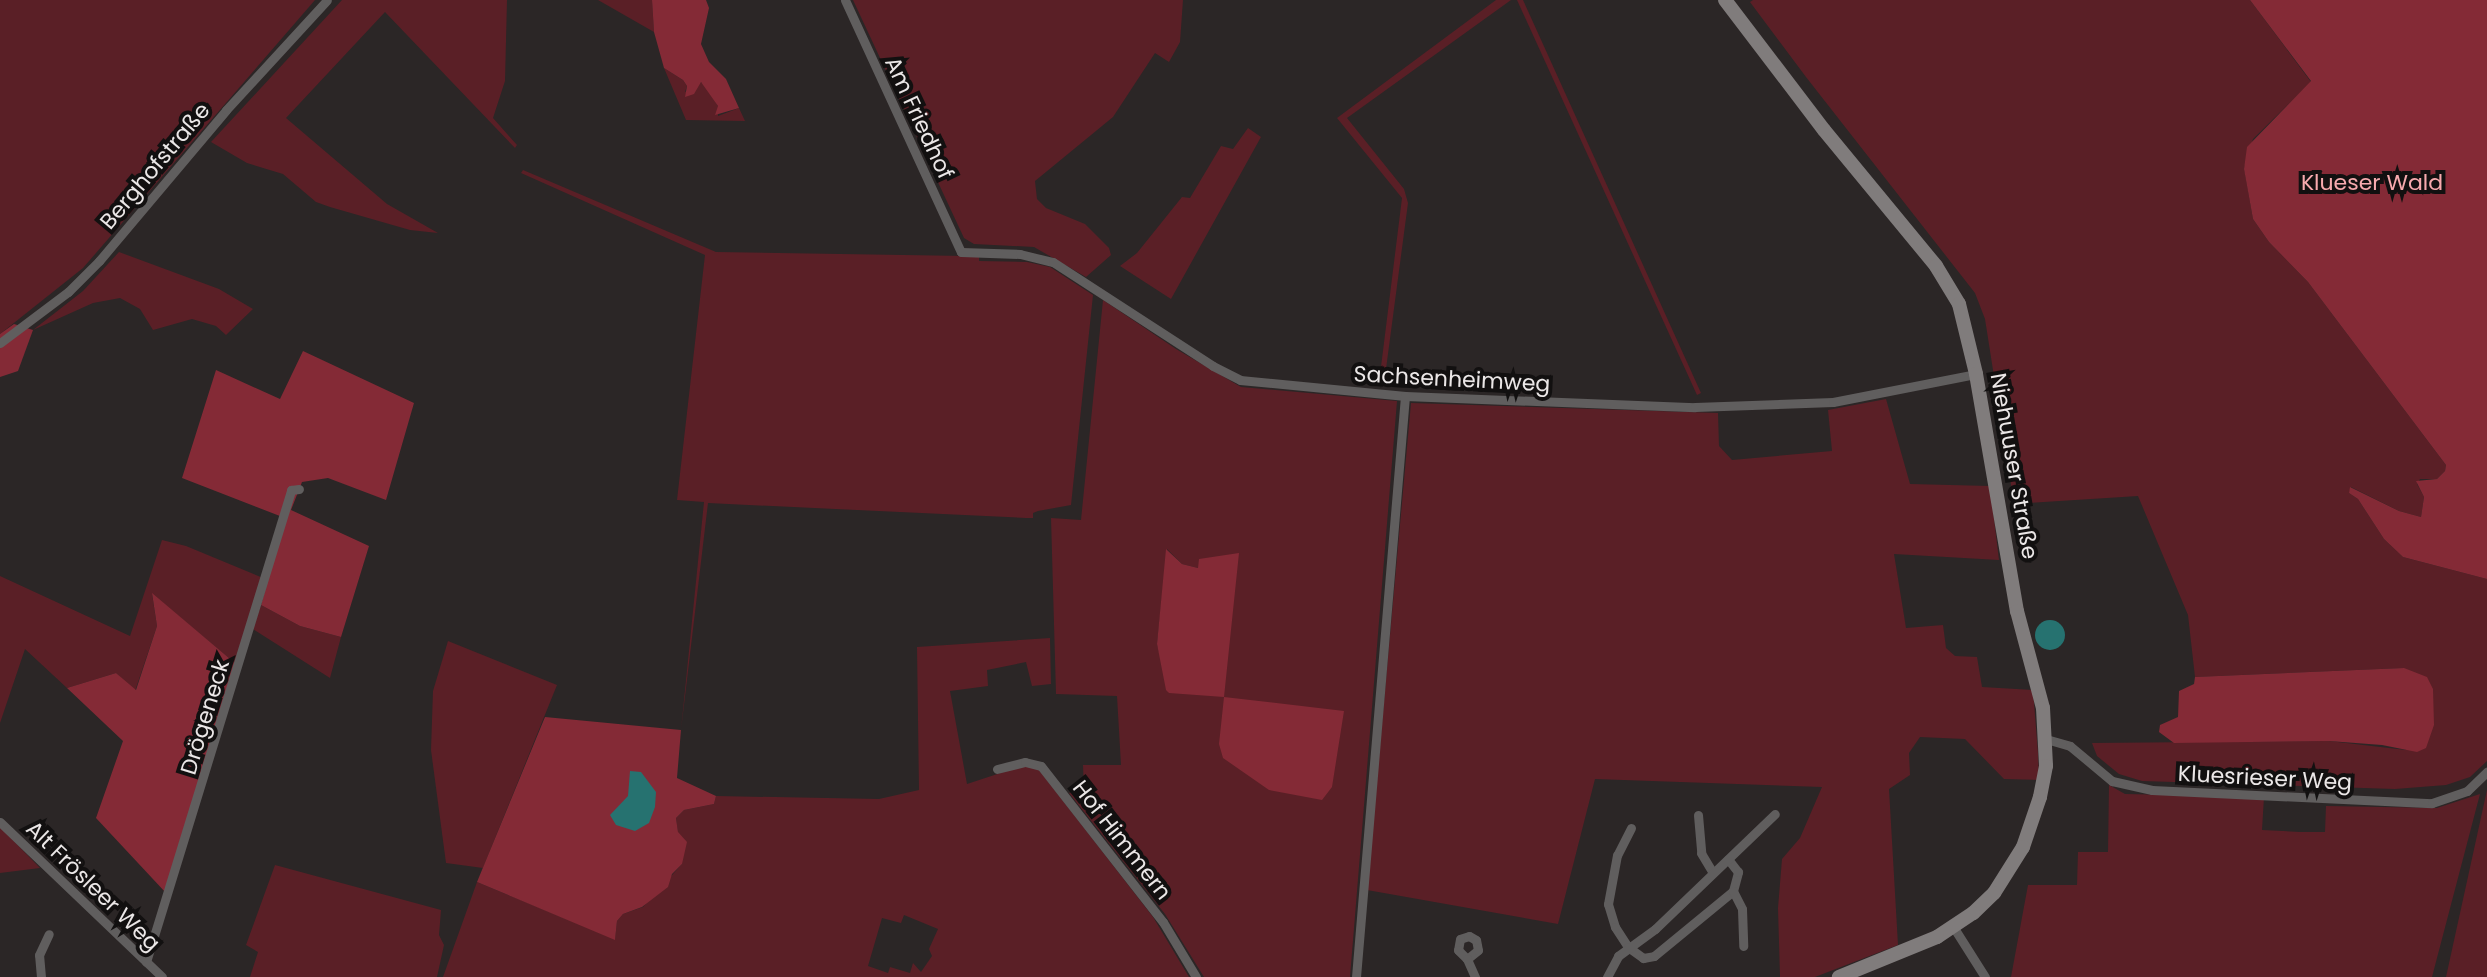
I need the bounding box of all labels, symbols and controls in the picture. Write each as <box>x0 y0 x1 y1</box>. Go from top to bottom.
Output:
street label: Am Friedhof <box>879 53 959 183</box>
street label: Berghofstraße <box>94 97 216 235</box>
park label: Klueser Wald <box>2301 170 2443 196</box>
street label: Sachsenheimweg <box>1353 361 1551 397</box>
street label: Niehuuser Straße <box>1985 371 2043 561</box>
street label: Drögeneck <box>175 656 235 778</box>
street label: Kluesrieser Weg <box>2177 760 2353 796</box>
street label: Hof Himmern <box>1067 775 1177 905</box>
street label: Alt Frösleer Weg <box>21 815 165 957</box>

